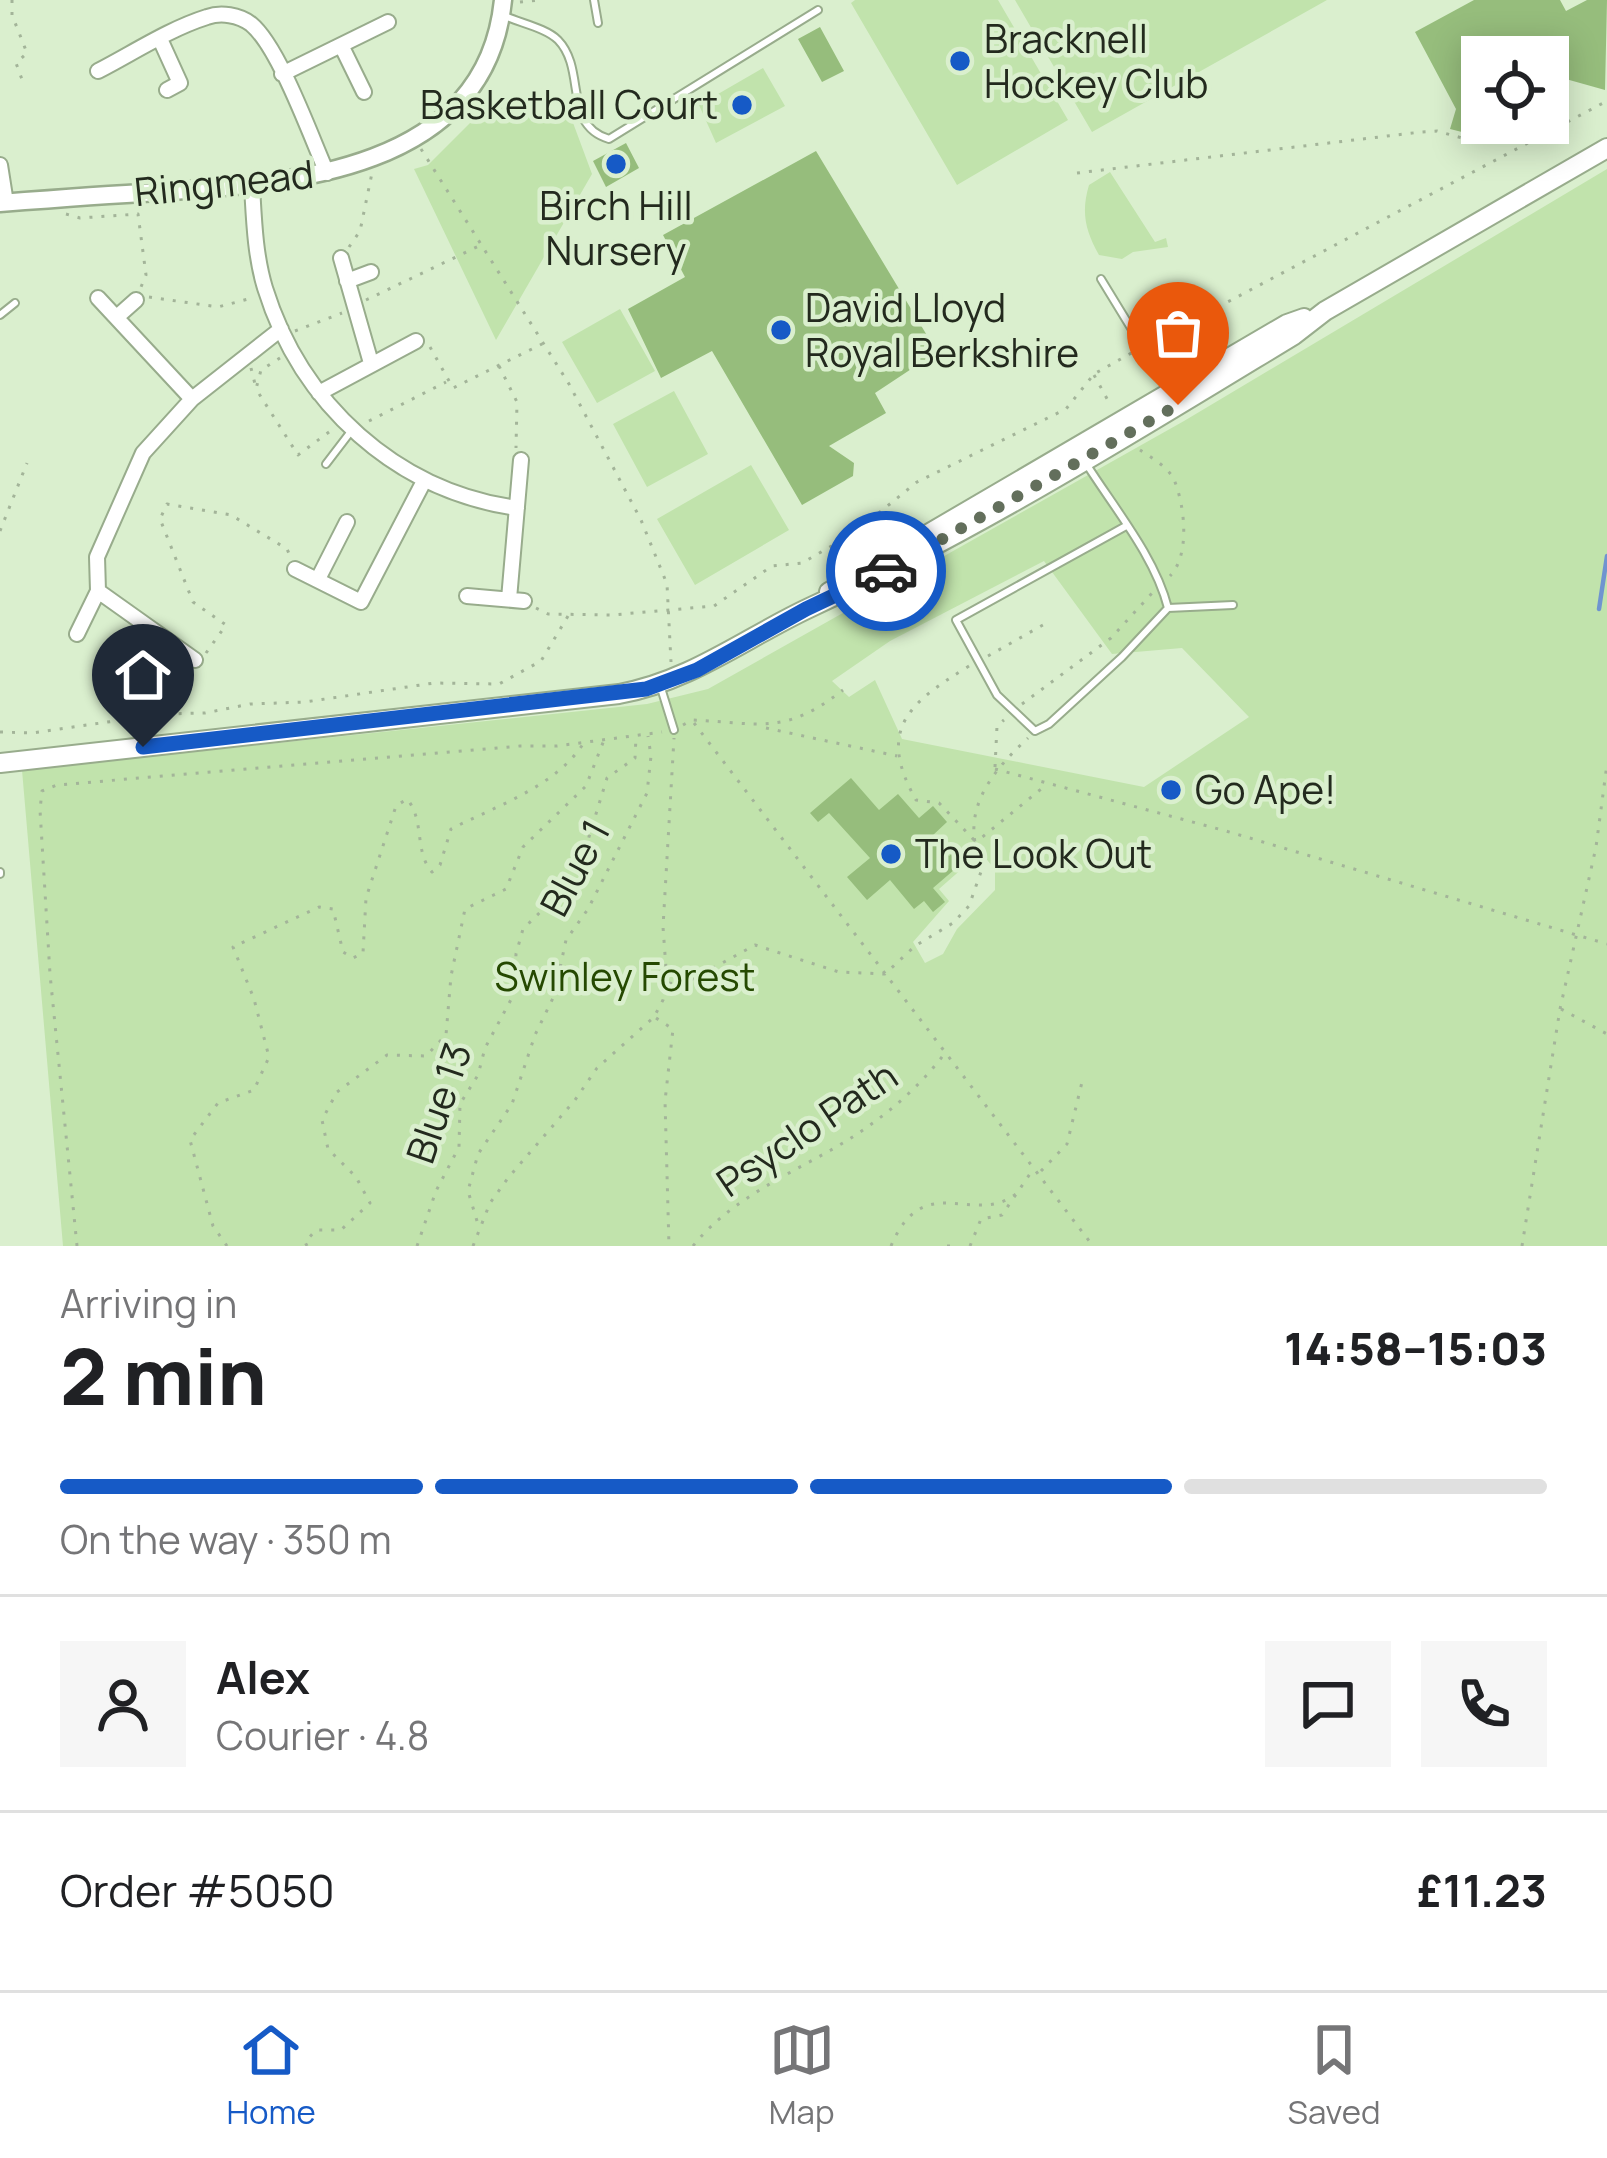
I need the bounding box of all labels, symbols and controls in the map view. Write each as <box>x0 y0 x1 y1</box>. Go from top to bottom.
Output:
place label: Bracknell Hockey Club <box>984 11 1208 110</box>
map controls <box>1461 36 1569 144</box>
button: locate <box>1461 36 1569 144</box>
marker: Bracknell Hockey Club <box>947 48 973 74</box>
place label: Basketball Court <box>420 77 718 131</box>
marker: Basketball Court <box>729 92 755 118</box>
street label: Ringmead <box>132 146 316 218</box>
marker: Birch Hill Nursery <box>603 151 629 177</box>
place label: Birch Hill Nursery <box>539 178 693 277</box>
place label: David Lloyd Royal Berkshire <box>805 280 1079 379</box>
pin <box>1127 282 1229 405</box>
icon: bag <box>1145 300 1211 366</box>
marker: David Lloyd Royal Berkshire <box>768 317 794 343</box>
courier <box>826 511 946 631</box>
icon: car <box>853 538 919 604</box>
pin <box>92 624 194 747</box>
icon: home <box>110 642 176 708</box>
place label: Go Ape! <box>1195 762 1336 816</box>
marker: Go Ape! <box>1158 777 1184 803</box>
street label: Blue 1 <box>526 810 622 925</box>
place label: The Look Out <box>915 826 1152 880</box>
marker: The Look Out <box>878 841 904 867</box>
park label: Swinley Forest <box>495 949 755 1003</box>
street label: Blue 13 <box>392 1035 484 1170</box>
street label: Psyclo Path <box>705 1048 907 1208</box>
text: Arriving in <box>60 1276 237 1330</box>
text: 14:58–15:03 <box>1284 1317 1547 1379</box>
text: 2 min <box>60 1322 267 1428</box>
text: On the way · 350 m <box>60 1512 392 1566</box>
button: person <box>60 1641 186 1767</box>
button: chat <box>1265 1641 1391 1767</box>
button: phone <box>1421 1641 1547 1767</box>
text: Alex <box>216 1646 310 1708</box>
text: Courier · 4.8 <box>216 1708 429 1762</box>
text: Order #5050 <box>60 1859 335 1921</box>
text: £11.23 <box>1417 1859 1547 1921</box>
tab: Home <box>226 2017 316 2134</box>
tab: Map <box>769 2017 835 2134</box>
tab: Saved <box>1288 2017 1381 2134</box>

